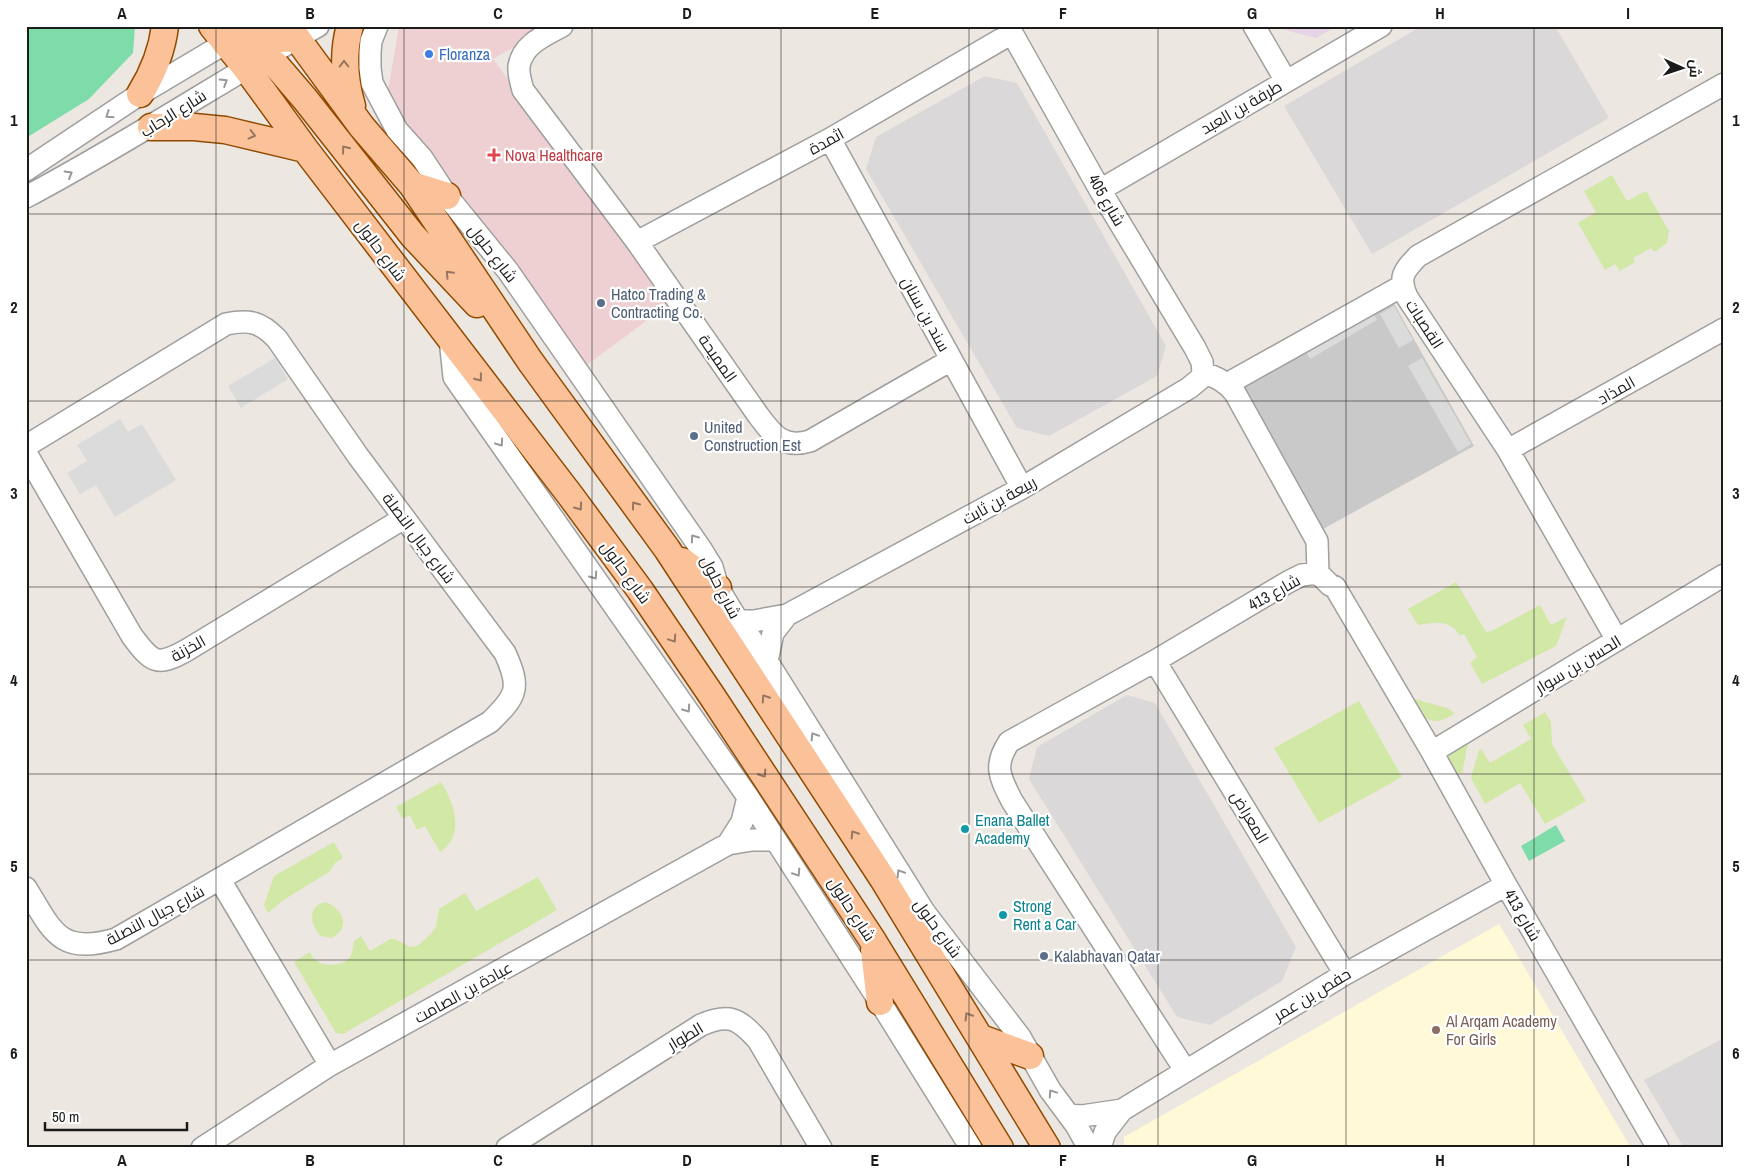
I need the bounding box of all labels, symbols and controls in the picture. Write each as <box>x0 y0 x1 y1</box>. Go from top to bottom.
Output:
text: A <box>117 2 127 24</box>
text: B <box>305 2 315 24</box>
text: C <box>493 2 503 24</box>
text: D <box>682 2 692 24</box>
text: E <box>871 2 880 24</box>
text: F <box>1059 2 1067 24</box>
text: G <box>1247 2 1257 24</box>
text: H <box>1435 2 1445 24</box>
text: I <box>1626 2 1630 24</box>
north arrow <box>1658 42 1708 92</box>
place label: Floranza <box>439 43 491 65</box>
marker: Floranza <box>423 48 435 60</box>
text: ش <box>1686 59 1704 78</box>
one-way arrow <box>339 60 350 68</box>
street label: طرفة بن العبد <box>1196 75 1286 139</box>
one-way arrow <box>218 78 227 88</box>
street label: شارع الرحاب <box>136 84 211 143</box>
text: 1 <box>10 109 18 131</box>
one-way arrow <box>105 109 115 118</box>
text: 1 <box>1732 109 1740 131</box>
street label: اثمدة <box>804 122 848 160</box>
one-way arrow <box>247 130 255 140</box>
place label: Nova Healthcare <box>505 144 603 166</box>
one-way arrow <box>342 146 351 155</box>
marker: Nova Healthcare <box>487 148 501 162</box>
one-way arrow <box>64 170 73 180</box>
street label: شارع 405 <box>1082 170 1131 230</box>
street label: شارع حالول <box>350 214 412 286</box>
street label: شارع حلول <box>463 219 523 287</box>
one-way arrow <box>446 271 455 280</box>
street label: سند بن سنان <box>896 273 956 355</box>
place label: Hatco Trading & Contracting Co. <box>611 283 706 323</box>
street label: القصبات <box>1401 295 1449 353</box>
text: 2 <box>10 296 18 318</box>
text: 2 <box>1732 296 1740 318</box>
marker: Hatco Trading & Contracting Co. <box>595 297 607 309</box>
street label: المميحة <box>694 330 742 386</box>
street label: المذاد <box>1593 371 1639 409</box>
one-way arrow <box>474 372 482 381</box>
place label: United Construction Est <box>704 416 801 456</box>
marker: United Construction Est <box>688 430 700 442</box>
one-way arrow <box>494 438 503 447</box>
street label: ربيعة بن ثابت <box>958 471 1040 529</box>
text: 3 <box>10 482 18 504</box>
text: 3 <box>1732 482 1740 504</box>
street label: شارع جبال النصلة <box>377 488 460 589</box>
one-way arrow <box>572 501 582 510</box>
one-way arrow <box>632 501 641 511</box>
one-way arrow <box>691 534 700 544</box>
street label: شارع حالول <box>595 536 656 608</box>
street label: شارع حلول <box>695 552 746 623</box>
street label: شارع 413 <box>1244 569 1305 616</box>
one-way arrow <box>588 570 597 580</box>
street label: الخزنة <box>167 629 209 667</box>
street label: الحسن بن سوار <box>1530 630 1625 699</box>
one-way arrow <box>667 633 676 642</box>
text: 4 <box>10 669 18 691</box>
text: 4 <box>1732 669 1740 691</box>
one-way arrow <box>762 694 771 703</box>
one-way arrow <box>681 703 690 713</box>
one-way arrow <box>810 732 820 741</box>
one-way arrow <box>757 768 767 777</box>
street label: المعراض <box>1226 787 1274 847</box>
place label: Enana Ballet Academy <box>974 809 1050 849</box>
marker: Enana Ballet Academy <box>959 823 971 835</box>
one-way arrow <box>851 830 860 839</box>
text: 5 <box>10 855 18 877</box>
text: 5 <box>1732 855 1740 877</box>
one-way arrow <box>791 868 801 877</box>
one-way arrow <box>897 870 907 879</box>
street label: شارع حالول <box>822 873 881 946</box>
street label: شارع جبال النصلة <box>102 880 209 951</box>
street label: شارع 413 <box>1498 885 1547 945</box>
street label: شارع حلول <box>908 894 967 963</box>
place label: Strong Rent a Car <box>1013 895 1077 935</box>
marker: Strong Rent a Car <box>997 909 1009 921</box>
place label: Kalabhavan Qatar <box>1054 945 1160 967</box>
marker: Kalabhavan Qatar <box>1038 950 1050 962</box>
street label: عبادة بن الصامت <box>410 956 516 1028</box>
street label: حفص بن عمر <box>1268 962 1355 1026</box>
place label: Al Arqam Academy For Girls <box>1445 1010 1557 1050</box>
one-way arrow <box>964 1012 974 1021</box>
street label: الطوار <box>662 1017 707 1056</box>
marker: Al Arqam Academy For Girls <box>1430 1024 1442 1036</box>
text: 6 <box>10 1042 18 1064</box>
text: 6 <box>1732 1042 1740 1064</box>
one-way arrow <box>1049 1089 1058 1099</box>
scale bar <box>45 1099 188 1131</box>
text: 50 m <box>52 1106 79 1127</box>
text: A <box>117 1149 127 1171</box>
text: B <box>305 1149 315 1171</box>
text: C <box>493 1149 503 1171</box>
text: D <box>682 1149 692 1171</box>
text: E <box>871 1149 880 1171</box>
text: F <box>1059 1149 1067 1171</box>
text: G <box>1247 1149 1257 1171</box>
text: H <box>1435 1149 1445 1171</box>
text: I <box>1626 1149 1630 1171</box>

